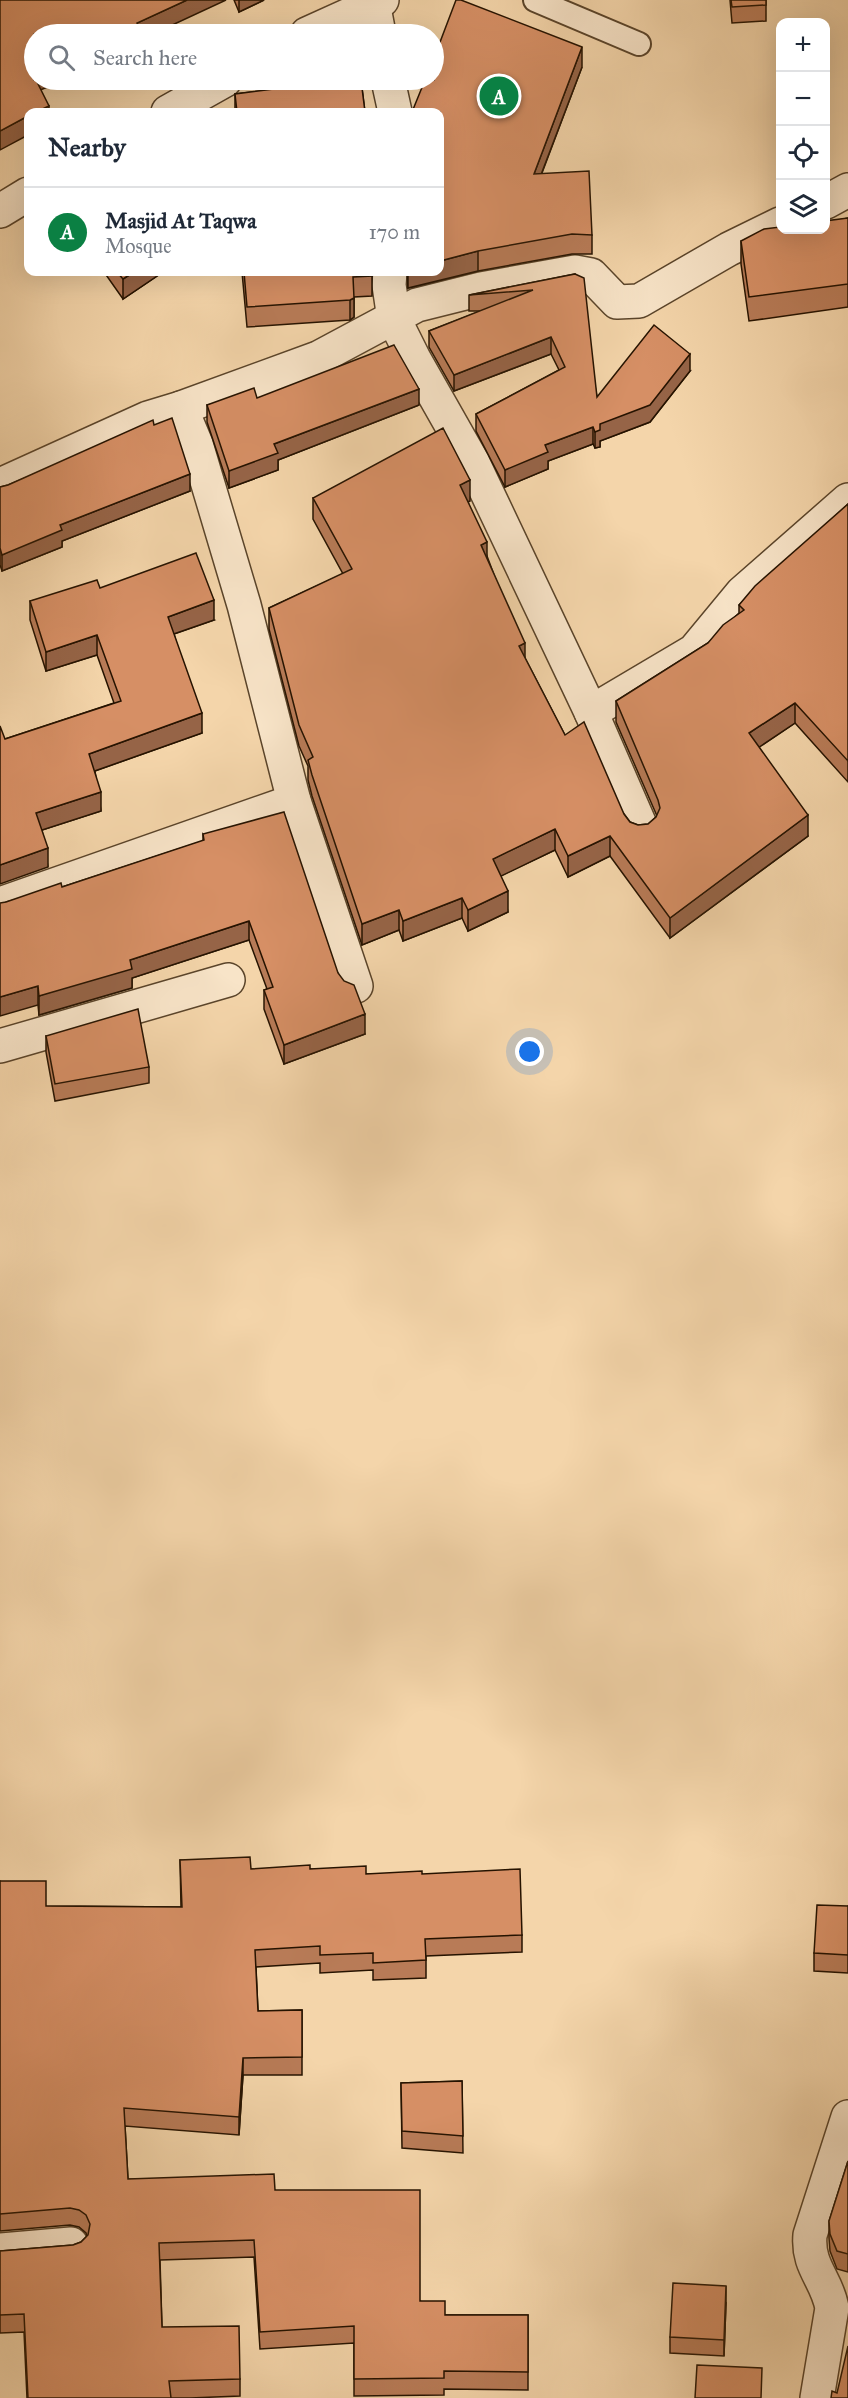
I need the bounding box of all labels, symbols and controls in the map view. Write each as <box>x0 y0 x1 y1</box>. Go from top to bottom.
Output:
map controls <box>776 18 830 234</box>
button: + <box>776 18 830 72</box>
search box <box>24 24 444 90</box>
icon: search <box>45 41 78 74</box>
text: Search here <box>93 44 197 71</box>
button: − <box>776 72 830 126</box>
pin: A <box>480 74 518 118</box>
button: locate <box>776 126 830 180</box>
text: Nearby <box>48 131 126 163</box>
button: layers <box>776 180 830 234</box>
text: Masjid At Taqwa <box>105 207 256 234</box>
text: A <box>61 220 74 244</box>
text: 170 m <box>369 220 420 244</box>
text: Mosque <box>105 234 171 258</box>
your location <box>515 1037 544 1066</box>

